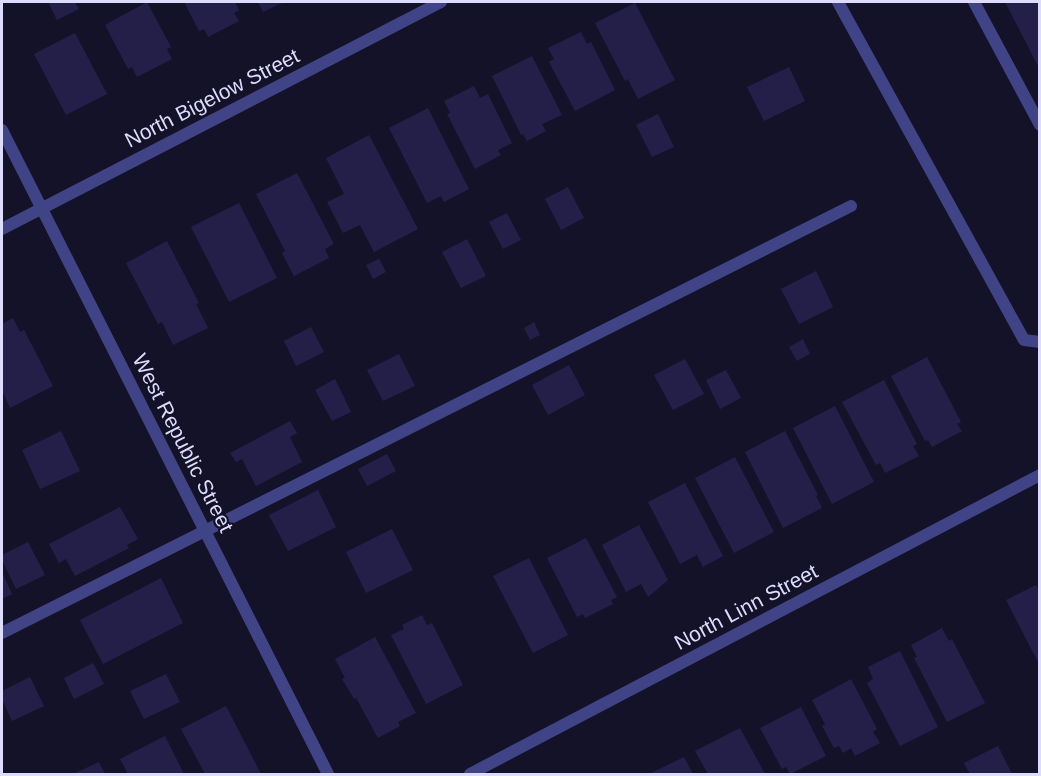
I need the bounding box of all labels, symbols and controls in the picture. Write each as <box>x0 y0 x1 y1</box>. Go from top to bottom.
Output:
street label: North Bigelow Street <box>121 44 303 152</box>
street label: West Republic Street <box>129 350 238 536</box>
street label: North Linn Street <box>670 559 821 654</box>

